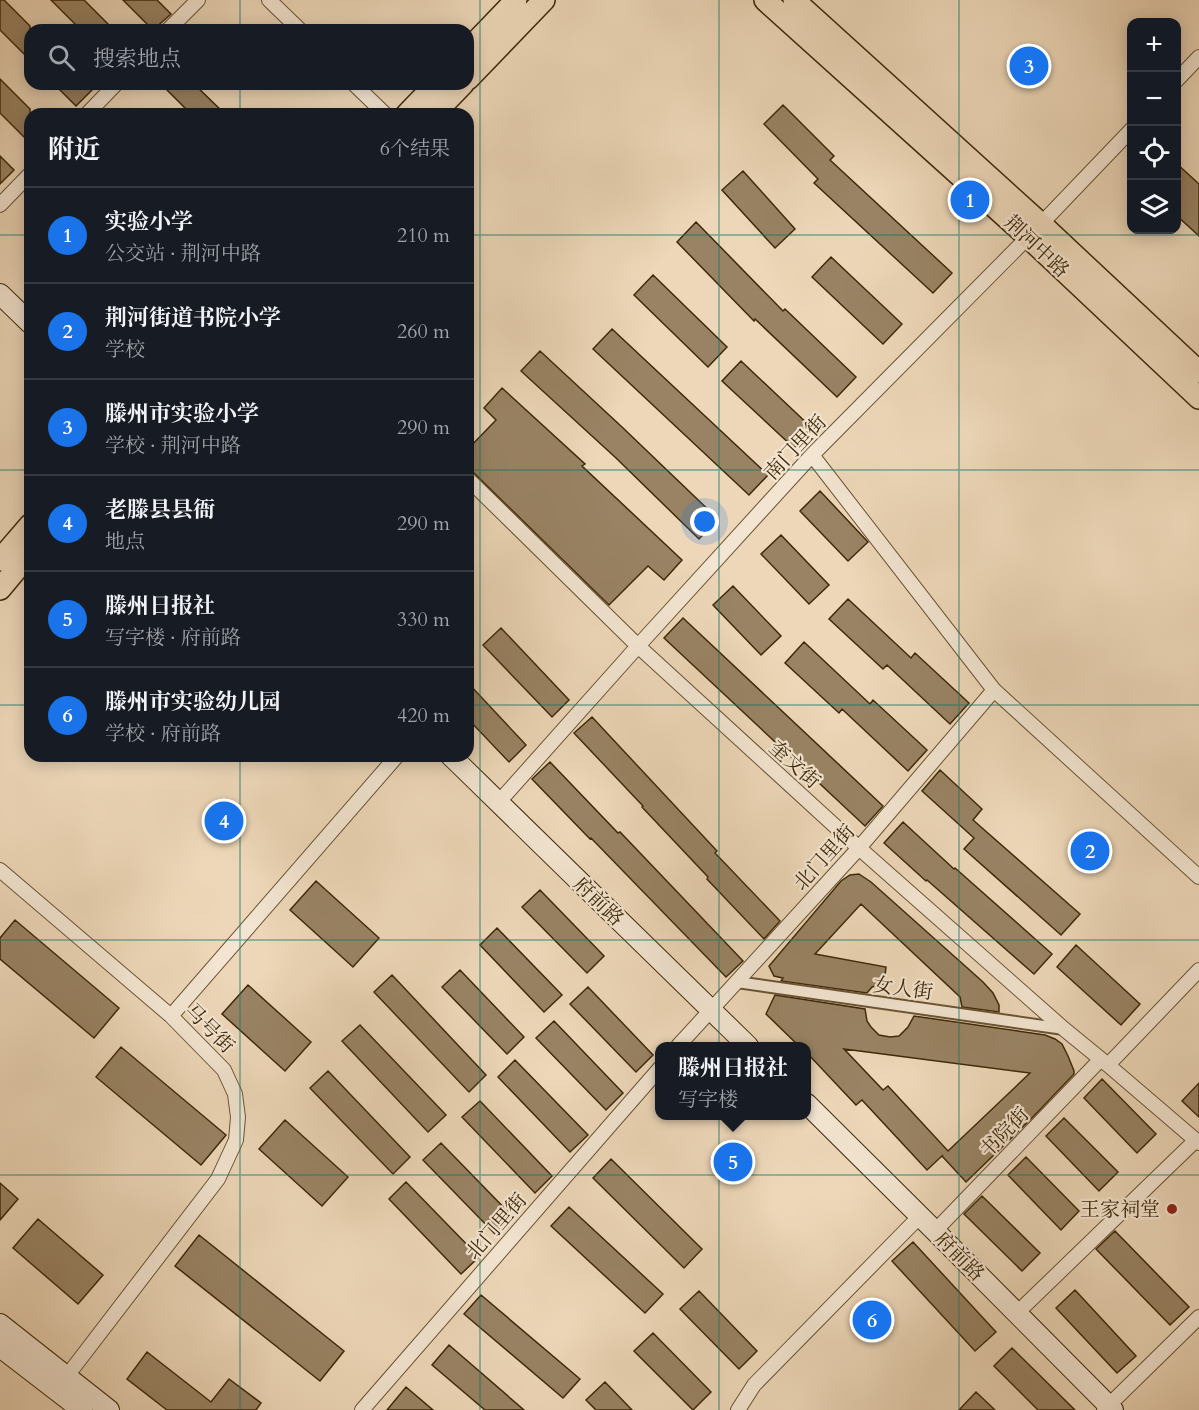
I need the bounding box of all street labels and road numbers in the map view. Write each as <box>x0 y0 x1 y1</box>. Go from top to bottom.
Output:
street label: 荆河中路 <box>998 209 1075 284</box>
street label: 南门里街 <box>758 409 833 486</box>
street label: 奎文街 <box>763 734 826 794</box>
street label: 北门里街 <box>788 819 861 896</box>
street label: 府前路 <box>568 871 630 932</box>
street label: 女人街 <box>871 971 935 1006</box>
street label: 马号街 <box>179 998 240 1059</box>
street label: 书院街 <box>974 1101 1035 1163</box>
street label: 北门里街 <box>460 1187 533 1265</box>
street label: 府前路 <box>929 1226 990 1287</box>

